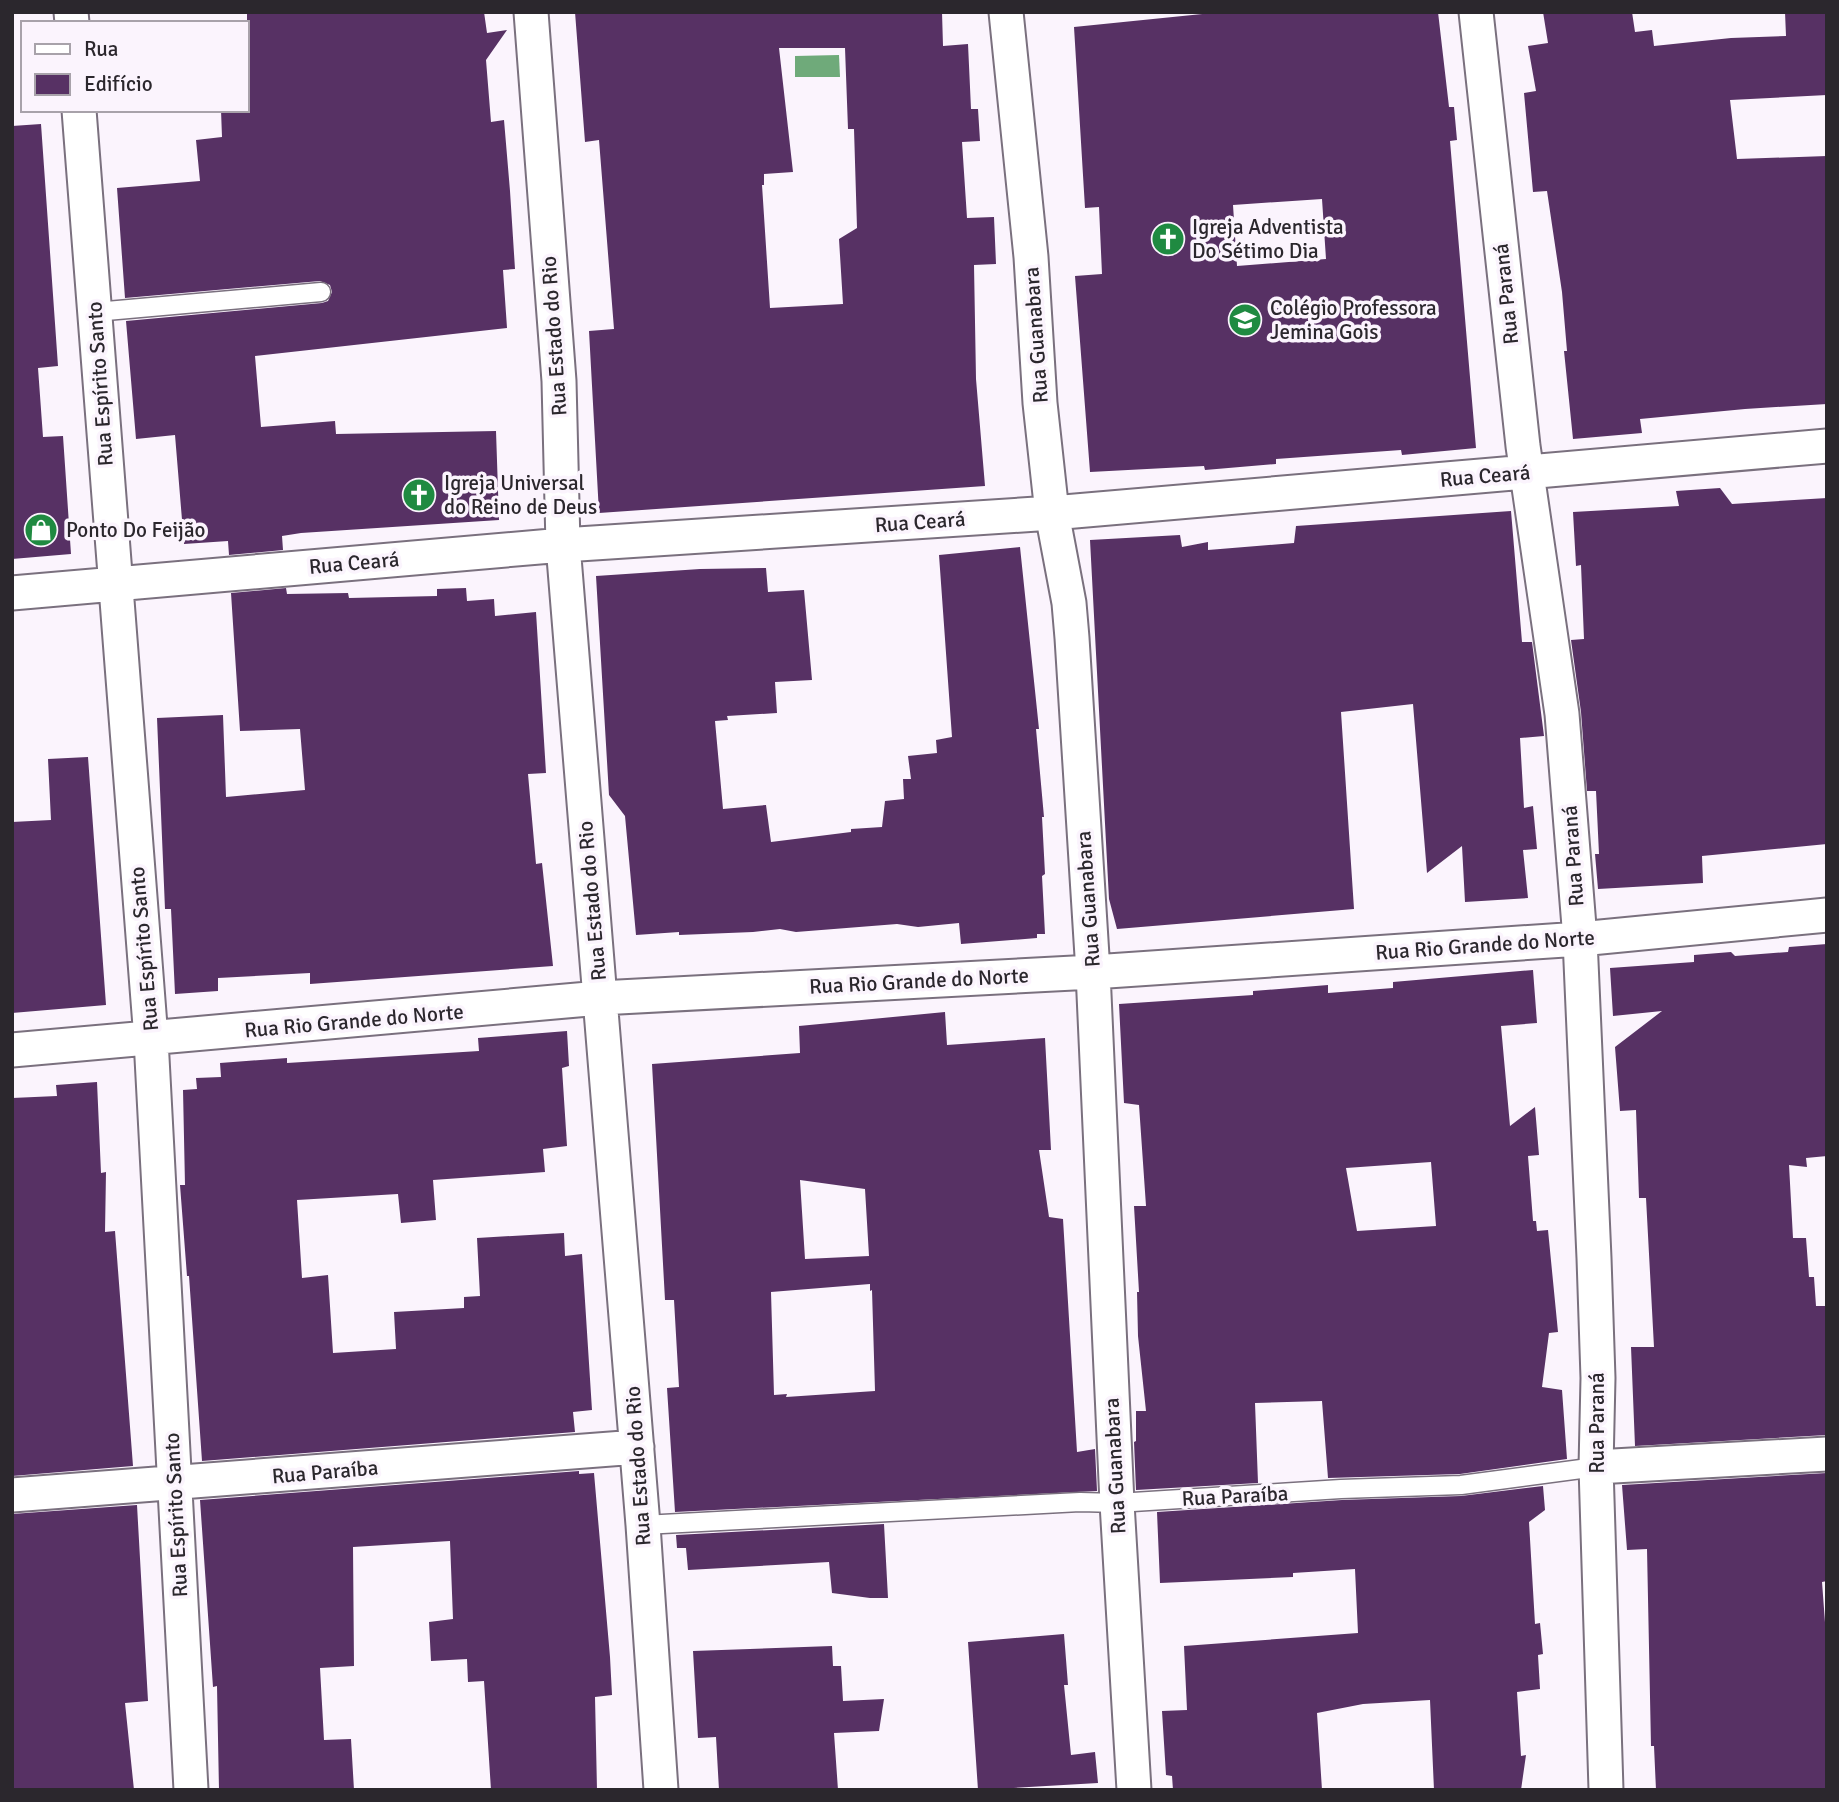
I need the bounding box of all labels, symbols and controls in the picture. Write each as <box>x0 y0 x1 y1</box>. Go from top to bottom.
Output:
legend <box>21 21 248 112</box>
text: Rua <box>84 36 118 62</box>
text: Edifício <box>84 71 153 97</box>
place label: Igreja Adventista Do Sétimo Dia <box>1192 214 1344 264</box>
church icon: Igreja Adventista Do Sétimo Dia <box>1149 220 1187 258</box>
street label: Rua Paraná <box>1488 242 1524 346</box>
street label: Rua Estado do Rio <box>535 255 573 417</box>
street label: Rua Guanabara <box>1018 266 1054 404</box>
place label: Colégio Professora Jemina Gois <box>1270 295 1437 345</box>
street label: Rua Espírito Santo <box>81 301 119 467</box>
school or university icon: Colégio Professora Jemina Gois <box>1226 301 1264 339</box>
street label: Rua Ceará <box>1439 459 1531 493</box>
place label: Igreja Universal do Reino de Deus <box>444 470 597 520</box>
church icon: Igreja Universal do Reino de Deus <box>400 476 438 514</box>
street label: Rua Ceará <box>874 506 966 538</box>
shop icon: Ponto Do Feijão <box>22 511 60 549</box>
place label: Ponto Do Feijão <box>66 517 205 543</box>
street label: Rua Ceará <box>308 546 400 580</box>
street label: Rua Paraná <box>1556 805 1590 907</box>
street label: Rua Estado do Rio <box>572 820 612 982</box>
street label: Rua Guanabara <box>1070 830 1106 968</box>
street label: Rua Espírito Santo <box>124 866 164 1032</box>
street label: Rua Rio Grande do Norte <box>1374 924 1596 966</box>
street label: Rua Rio Grande do Norte <box>809 962 1029 1000</box>
street label: Rua Rio Grande do Norte <box>243 998 465 1044</box>
street label: Rua Paraná <box>1584 1372 1610 1474</box>
street label: Rua Estado do Rio <box>619 1385 657 1547</box>
street label: Rua Guanabara <box>1098 1397 1132 1535</box>
street label: Rua Espírito Santo <box>159 1432 193 1598</box>
street label: Rua Paraíba <box>271 1454 379 1490</box>
street label: Rua Paraíba <box>1181 1480 1289 1512</box>

